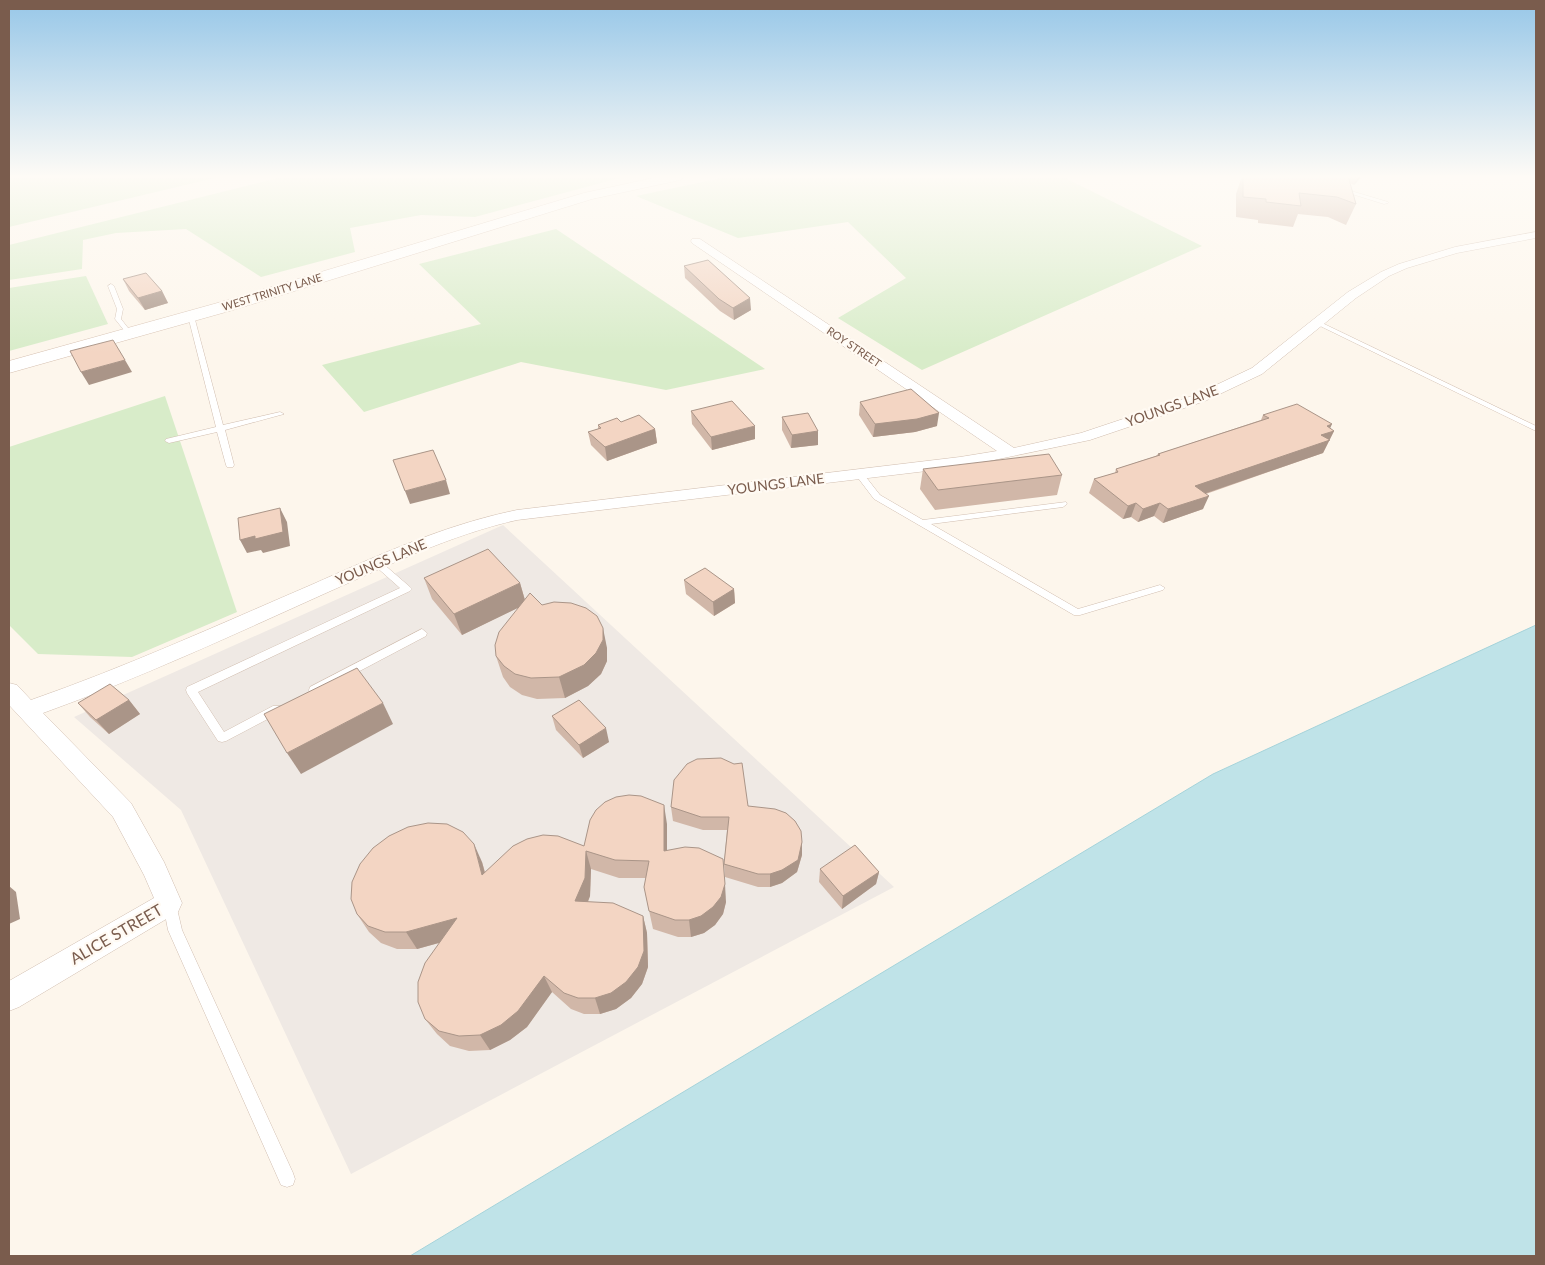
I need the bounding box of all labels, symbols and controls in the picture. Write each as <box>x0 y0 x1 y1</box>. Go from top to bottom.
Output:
street label: WEST TRINITY LANE <box>220 270 323 313</box>
street label: ROY STREET <box>825 324 884 370</box>
street label: YOUNGS LANE <box>1123 381 1220 430</box>
street label: YOUNGS LANE <box>727 469 825 498</box>
street label: YOUNGS LANE <box>333 535 429 588</box>
street label: ALICE STREET <box>66 899 166 968</box>

